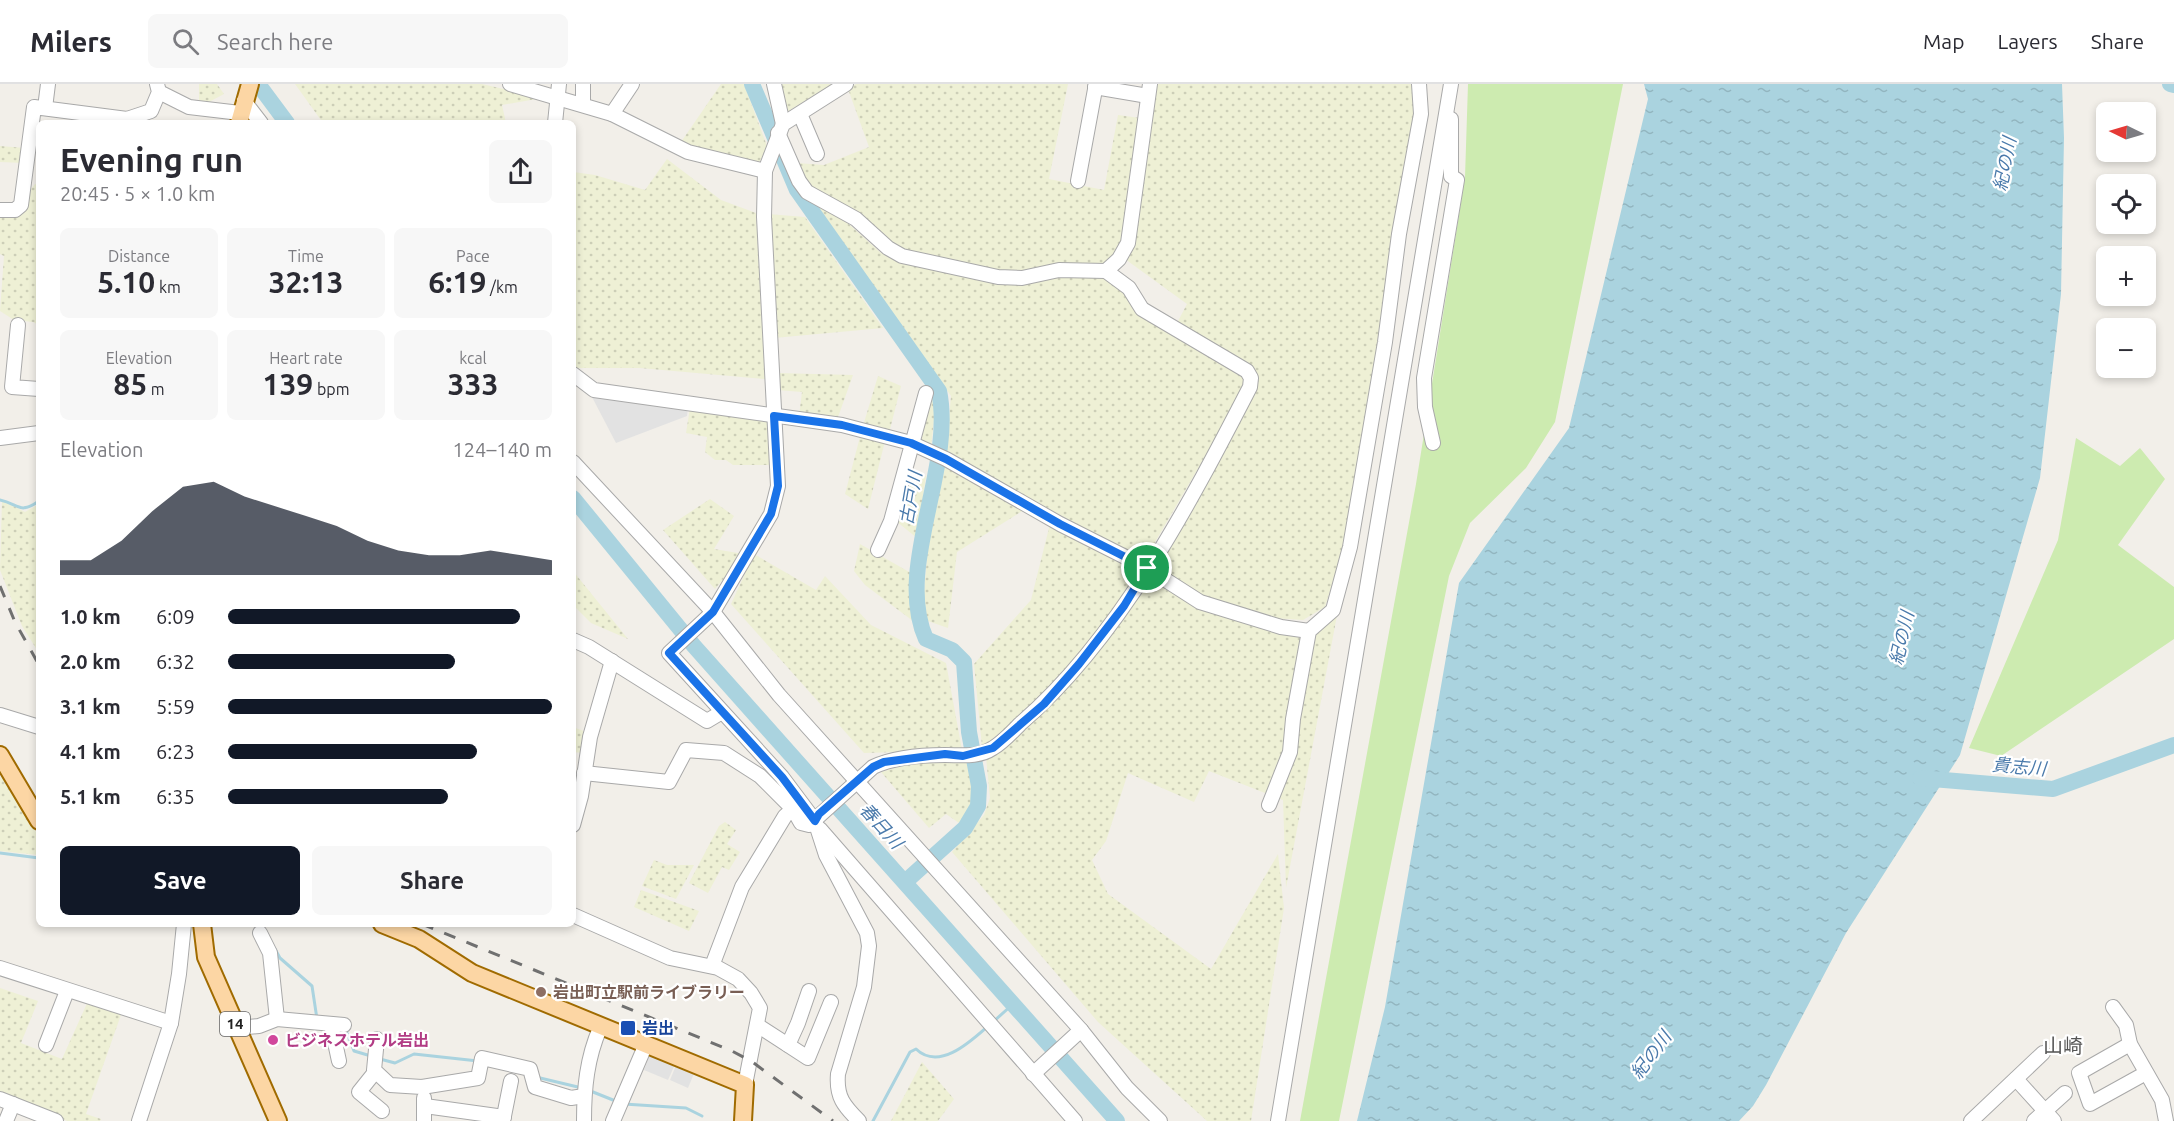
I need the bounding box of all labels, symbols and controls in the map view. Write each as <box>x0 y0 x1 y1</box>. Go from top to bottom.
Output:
search box <box>148 14 568 68</box>
icon: search <box>169 25 202 58</box>
text: Milers <box>30 26 112 57</box>
text: Search here <box>217 29 333 54</box>
text: Map <box>1923 29 1964 53</box>
text: Layers <box>1997 29 2058 53</box>
text: Share <box>2091 29 2144 53</box>
north arrow <box>2096 102 2156 162</box>
map controls <box>2096 102 2156 378</box>
water label: 紀の川 <box>1989 133 2019 192</box>
button: share <box>489 140 552 203</box>
text: Evening run <box>60 141 243 178</box>
button: locate <box>2096 174 2156 234</box>
text: 20:45 · 5 × 1.0 km <box>60 182 215 205</box>
button: + <box>2096 246 2156 306</box>
text: Distance <box>108 247 170 265</box>
text: Time <box>288 247 324 265</box>
text: Pace <box>456 247 490 265</box>
text: 5.10 <box>97 265 155 299</box>
text: 32:13 <box>268 265 344 299</box>
text: 6:19 <box>428 265 486 299</box>
text: km <box>155 278 181 296</box>
text: /km <box>486 278 518 296</box>
button: − <box>2096 318 2156 378</box>
text: Elevation <box>106 349 172 367</box>
text: Heart rate <box>269 349 343 367</box>
text: kcal <box>459 349 487 367</box>
text: 85 <box>113 367 147 401</box>
text: 139 <box>263 367 313 401</box>
text: 333 <box>448 367 498 401</box>
text: m <box>147 380 165 398</box>
text: bpm <box>313 380 349 398</box>
text: Elevation <box>60 438 143 461</box>
text: 124–140 m <box>453 438 552 461</box>
water label: 古戸川 <box>895 468 925 526</box>
pin <box>1121 542 1172 593</box>
icon: arrive <box>1130 551 1163 584</box>
text: 1.0 km <box>60 605 121 628</box>
text: 6:09 <box>156 605 195 628</box>
water label: 紀の川 <box>1885 607 1917 666</box>
text: 2.0 km <box>60 650 121 673</box>
text: 6:32 <box>156 650 195 673</box>
text: 3.1 km <box>60 695 121 718</box>
text: 5:59 <box>156 695 195 718</box>
text: 4.1 km <box>60 740 121 763</box>
text: 6:23 <box>156 740 195 763</box>
water label: 貴志川 <box>1991 754 2049 778</box>
text: 5.1 km <box>60 785 121 808</box>
text: 6:35 <box>156 785 195 808</box>
water label: 春日川 <box>856 799 909 854</box>
button: Save <box>60 846 300 915</box>
button: Share <box>312 846 552 915</box>
place label: 岩出町立駅前ライブラリー <box>553 983 745 1001</box>
marker: 岩出町立駅前ライブラリー <box>534 985 548 999</box>
road number: 14 <box>220 1012 250 1036</box>
marker: 岩出 <box>619 1019 637 1037</box>
place label: 岩出 <box>642 1019 674 1037</box>
water label: 紀の川 <box>1626 1025 1676 1082</box>
place label: ビジネスホテル岩出 <box>285 1031 429 1049</box>
marker: ビジネスホテル岩出 <box>266 1033 280 1047</box>
district label: 山崎 <box>2043 1034 2083 1057</box>

